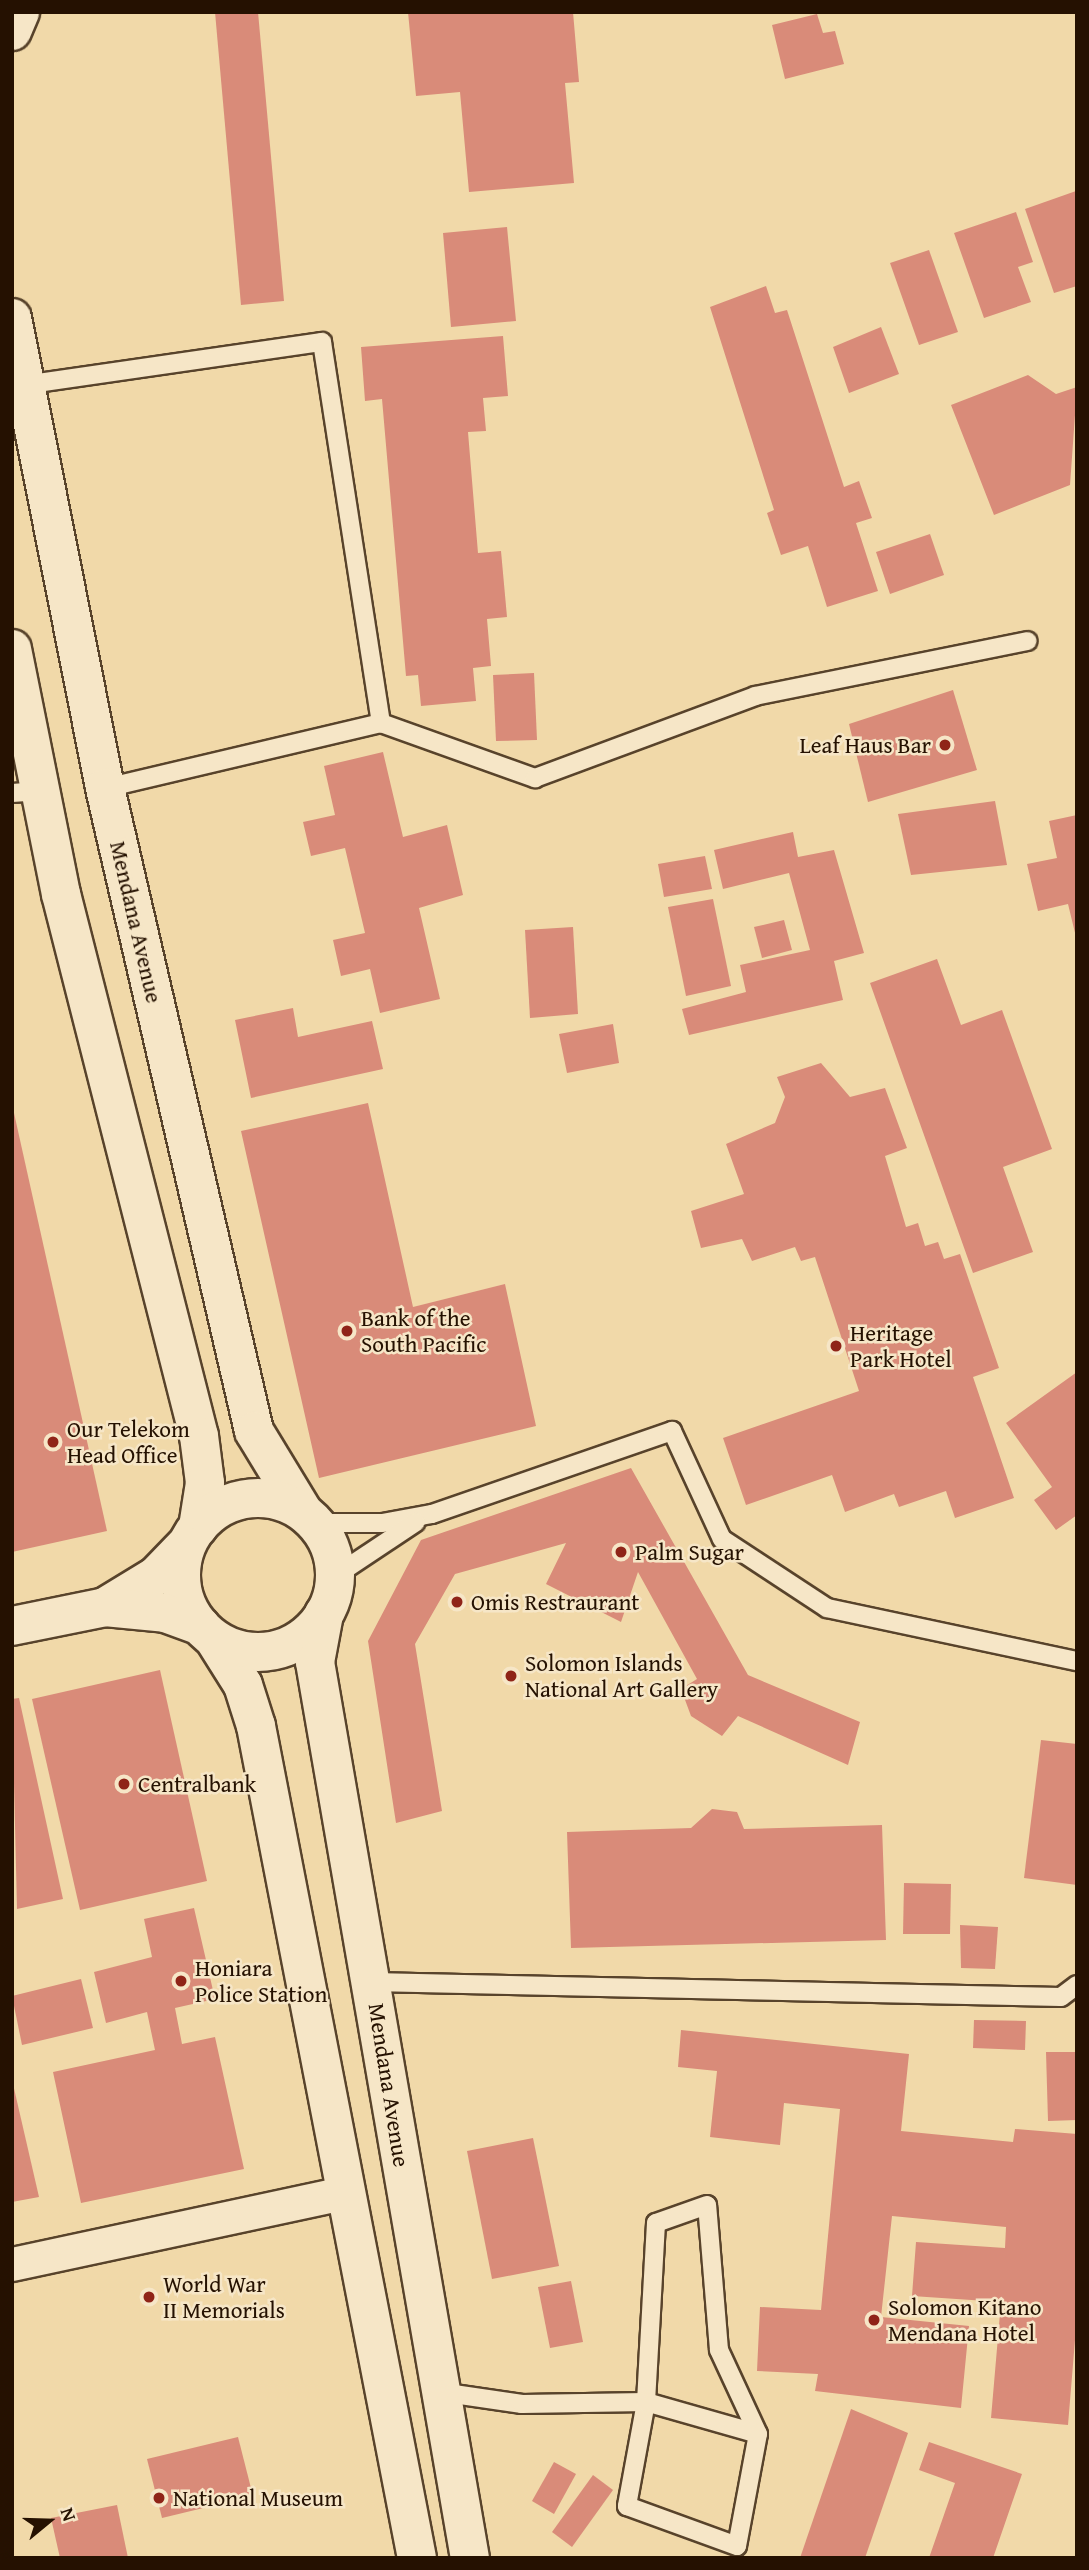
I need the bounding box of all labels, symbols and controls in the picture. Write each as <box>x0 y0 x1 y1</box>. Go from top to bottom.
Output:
place label: Leaf Haus Bar <box>800 731 931 759</box>
marker: Leaf Haus Bar <box>937 737 953 753</box>
street label: Mendana Avenue <box>104 838 168 1006</box>
place label: Bank of the South Pacific <box>361 1304 486 1358</box>
place label: Heritage Park Hotel <box>850 1319 952 1373</box>
marker: Bank of the South Pacific <box>339 1323 355 1339</box>
marker: Heritage Park Hotel <box>828 1338 844 1354</box>
place label: Our Telekom Head Office <box>67 1415 190 1469</box>
marker: Our Telekom Head Office <box>45 1434 61 1450</box>
place label: Palm Sugar <box>635 1538 744 1566</box>
marker: Palm Sugar <box>613 1544 629 1560</box>
place label: Omis Restraurant <box>471 1588 639 1616</box>
marker: Omis Restraurant <box>449 1594 465 1610</box>
place label: Solomon Islands National Art Gallery <box>525 1649 718 1703</box>
marker: Solomon Islands National Art Gallery <box>503 1668 519 1684</box>
place label: Centralbank <box>138 1770 256 1798</box>
marker: Centralbank <box>116 1776 132 1792</box>
place label: Honiara Police Station <box>195 1954 328 2008</box>
marker: Honiara Police Station <box>173 1973 189 1989</box>
street label: Mendana Avenue <box>362 2001 416 2169</box>
place label: World War II Memorials <box>163 2270 285 2324</box>
marker: World War II Memorials <box>141 2289 157 2305</box>
place label: Solomon Kitano Mendana Hotel <box>888 2293 1041 2347</box>
marker: Solomon Kitano Mendana Hotel <box>866 2312 882 2328</box>
place label: National Museum <box>173 2484 343 2512</box>
north arrow <box>14 2486 84 2556</box>
marker: National Museum <box>151 2490 167 2506</box>
text: N <box>54 2504 84 2525</box>

